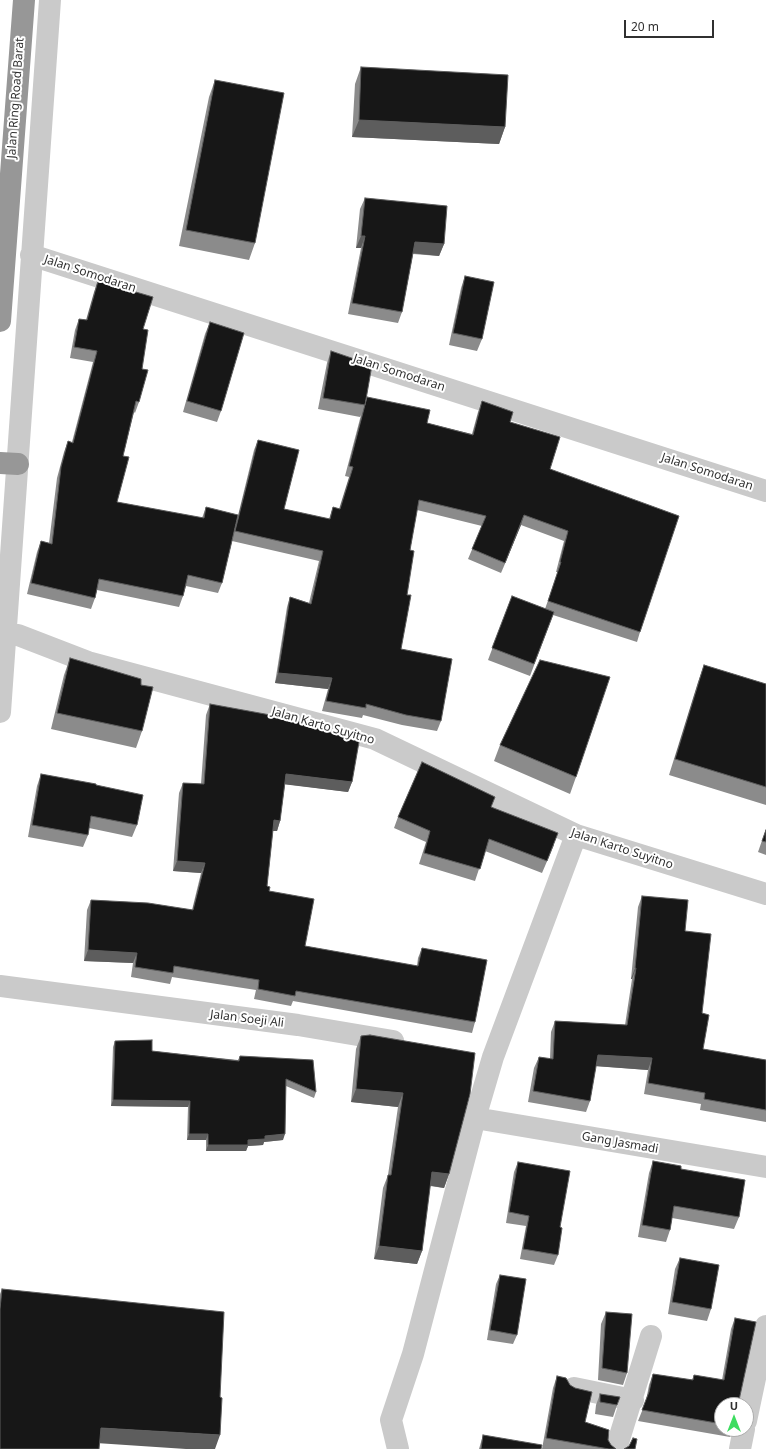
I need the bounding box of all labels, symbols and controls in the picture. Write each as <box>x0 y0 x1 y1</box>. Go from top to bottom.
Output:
scale bar <box>626 12 716 38</box>
text: 20 m <box>631 18 659 35</box>
street label: Jalan Ring Road Barat <box>5 37 27 159</box>
street label: Jalan Somodaran <box>42 252 138 296</box>
street label: Jalan Somodaran <box>351 351 447 395</box>
street label: Jalan Somodaran <box>659 450 755 494</box>
street label: Jalan Karto Suyitno <box>270 704 376 748</box>
street label: Jalan Karto Suyitno <box>569 826 675 872</box>
street label: Jalan Soeji Ali <box>209 1007 285 1031</box>
street label: Gang Jasmadi <box>581 1129 659 1157</box>
north arrow <box>714 1397 754 1437</box>
text: U <box>730 1398 738 1413</box>

